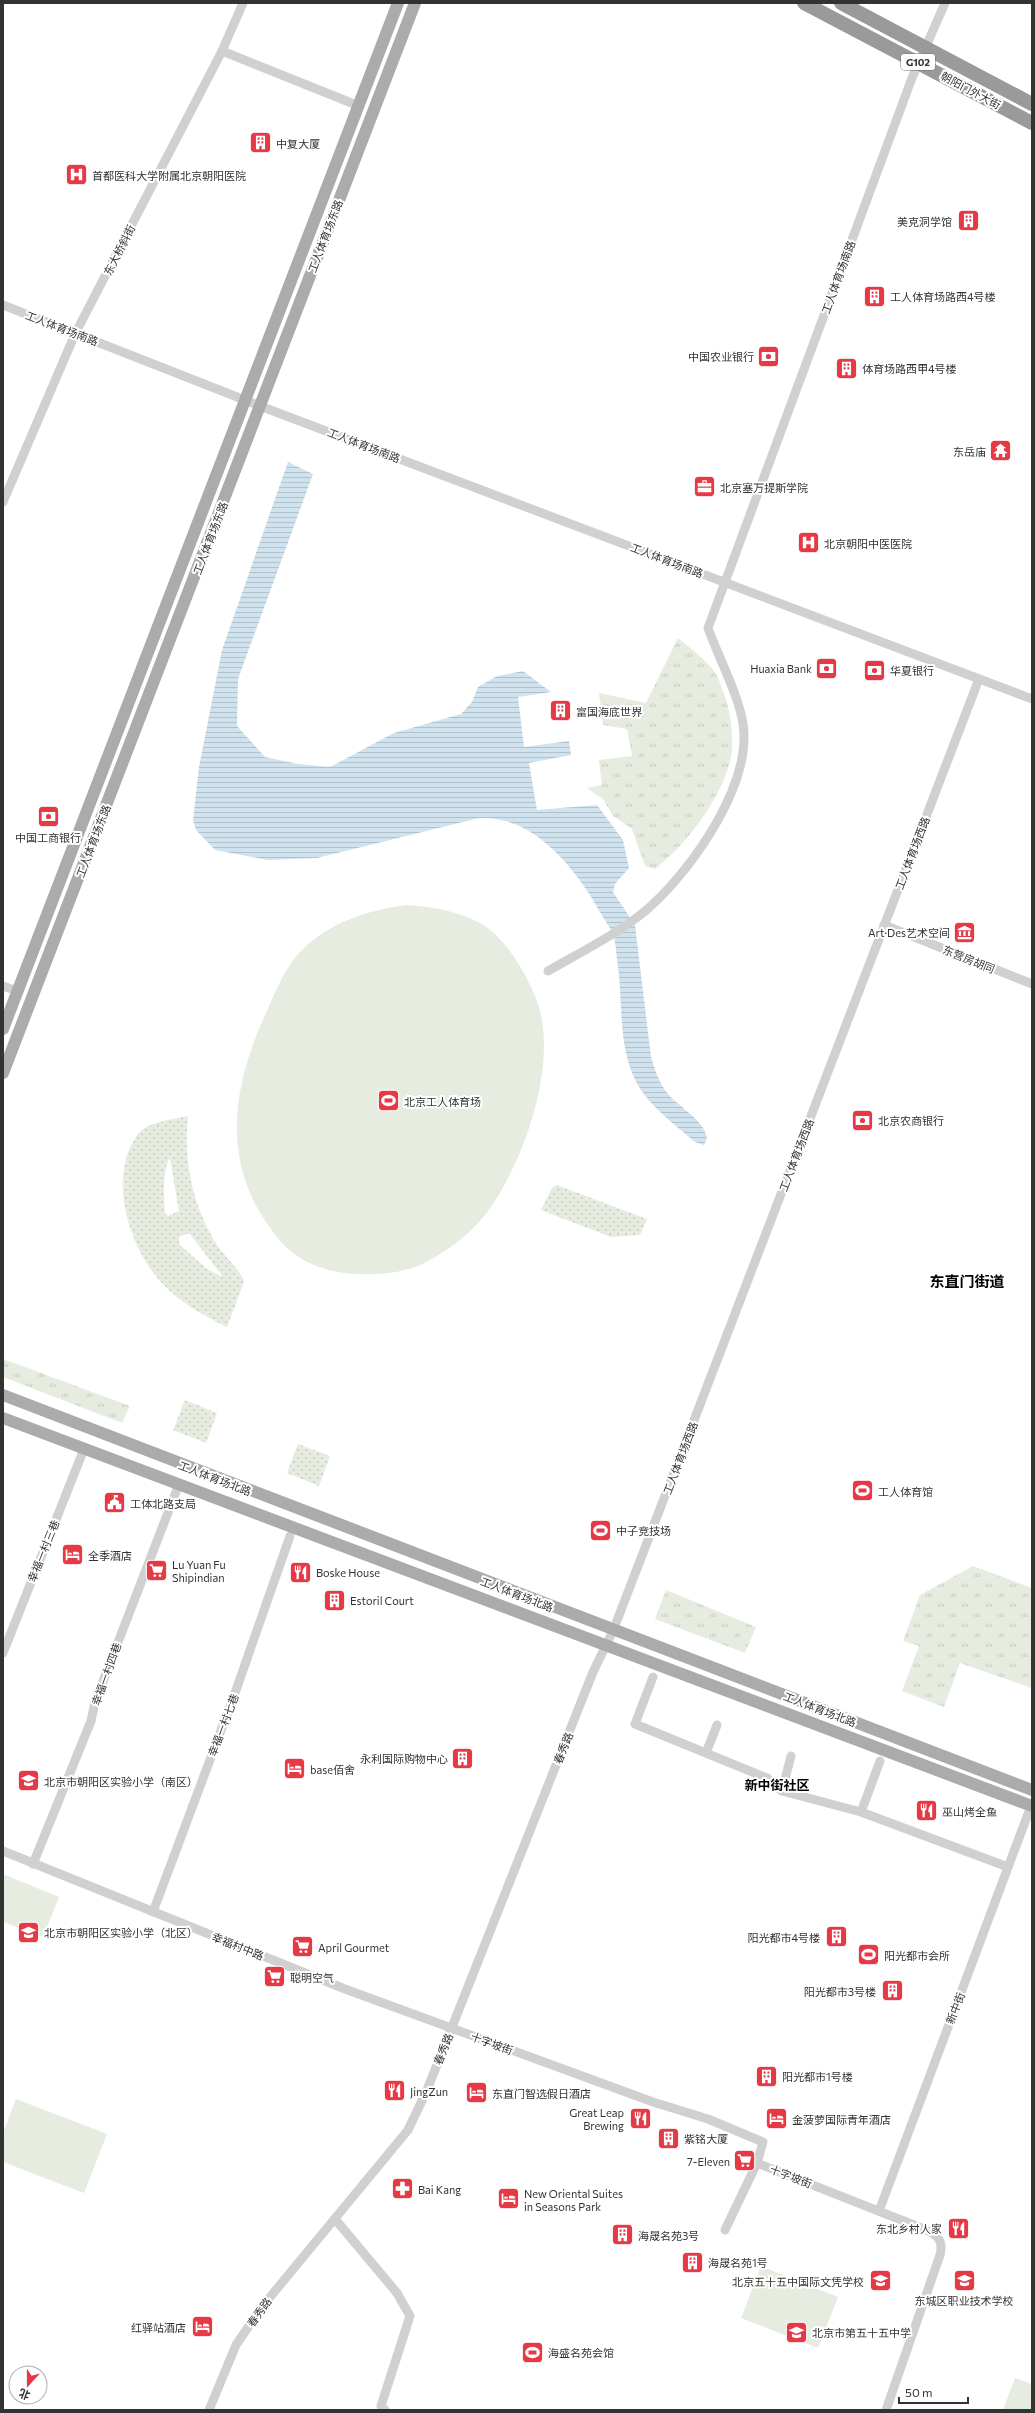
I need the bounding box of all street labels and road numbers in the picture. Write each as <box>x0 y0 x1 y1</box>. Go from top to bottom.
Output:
road number: G102 <box>901 54 935 70</box>
street label: 朝阳门外大街 <box>939 69 1003 111</box>
street label: 工人体育场东路 <box>305 198 345 274</box>
street label: 东大桥斜街 <box>101 223 137 277</box>
street label: 工人体育场南路 <box>819 239 857 315</box>
street label: 工人体育场南路 <box>24 308 100 348</box>
street label: 工人体育场南路 <box>326 425 402 465</box>
street label: 工人体育场东路 <box>190 500 230 576</box>
street label: 工人体育场南路 <box>629 540 705 580</box>
street label: 工人体育场东路 <box>73 803 113 879</box>
street label: 工人体育场西路 <box>892 815 932 891</box>
street label: 东营房胡同 <box>941 943 997 975</box>
street label: 工人体育场西路 <box>776 1117 816 1193</box>
street label: 工人体育场西路 <box>660 1420 700 1496</box>
street label: 工人体育场北路 <box>177 1458 253 1498</box>
street label: 幸福一村三巷 <box>25 1518 61 1584</box>
street label: 工人体育场北路 <box>479 1574 555 1614</box>
street label: 幸福一村四巷 <box>89 1641 123 1707</box>
street label: 工人体育场北路 <box>782 1689 858 1729</box>
street label: 幸福一村七巷 <box>205 1692 241 1758</box>
street label: 春秀路 <box>551 1730 575 1766</box>
street label: 幸福村中路 <box>210 1930 266 1962</box>
street label: 新中街 <box>943 1990 967 2026</box>
street label: 十字坡街 <box>469 2029 515 2057</box>
street label: 春秀路 <box>431 2031 455 2067</box>
street label: 十字坡街 <box>768 2162 814 2190</box>
street label: 春秀路 <box>244 2295 274 2329</box>

